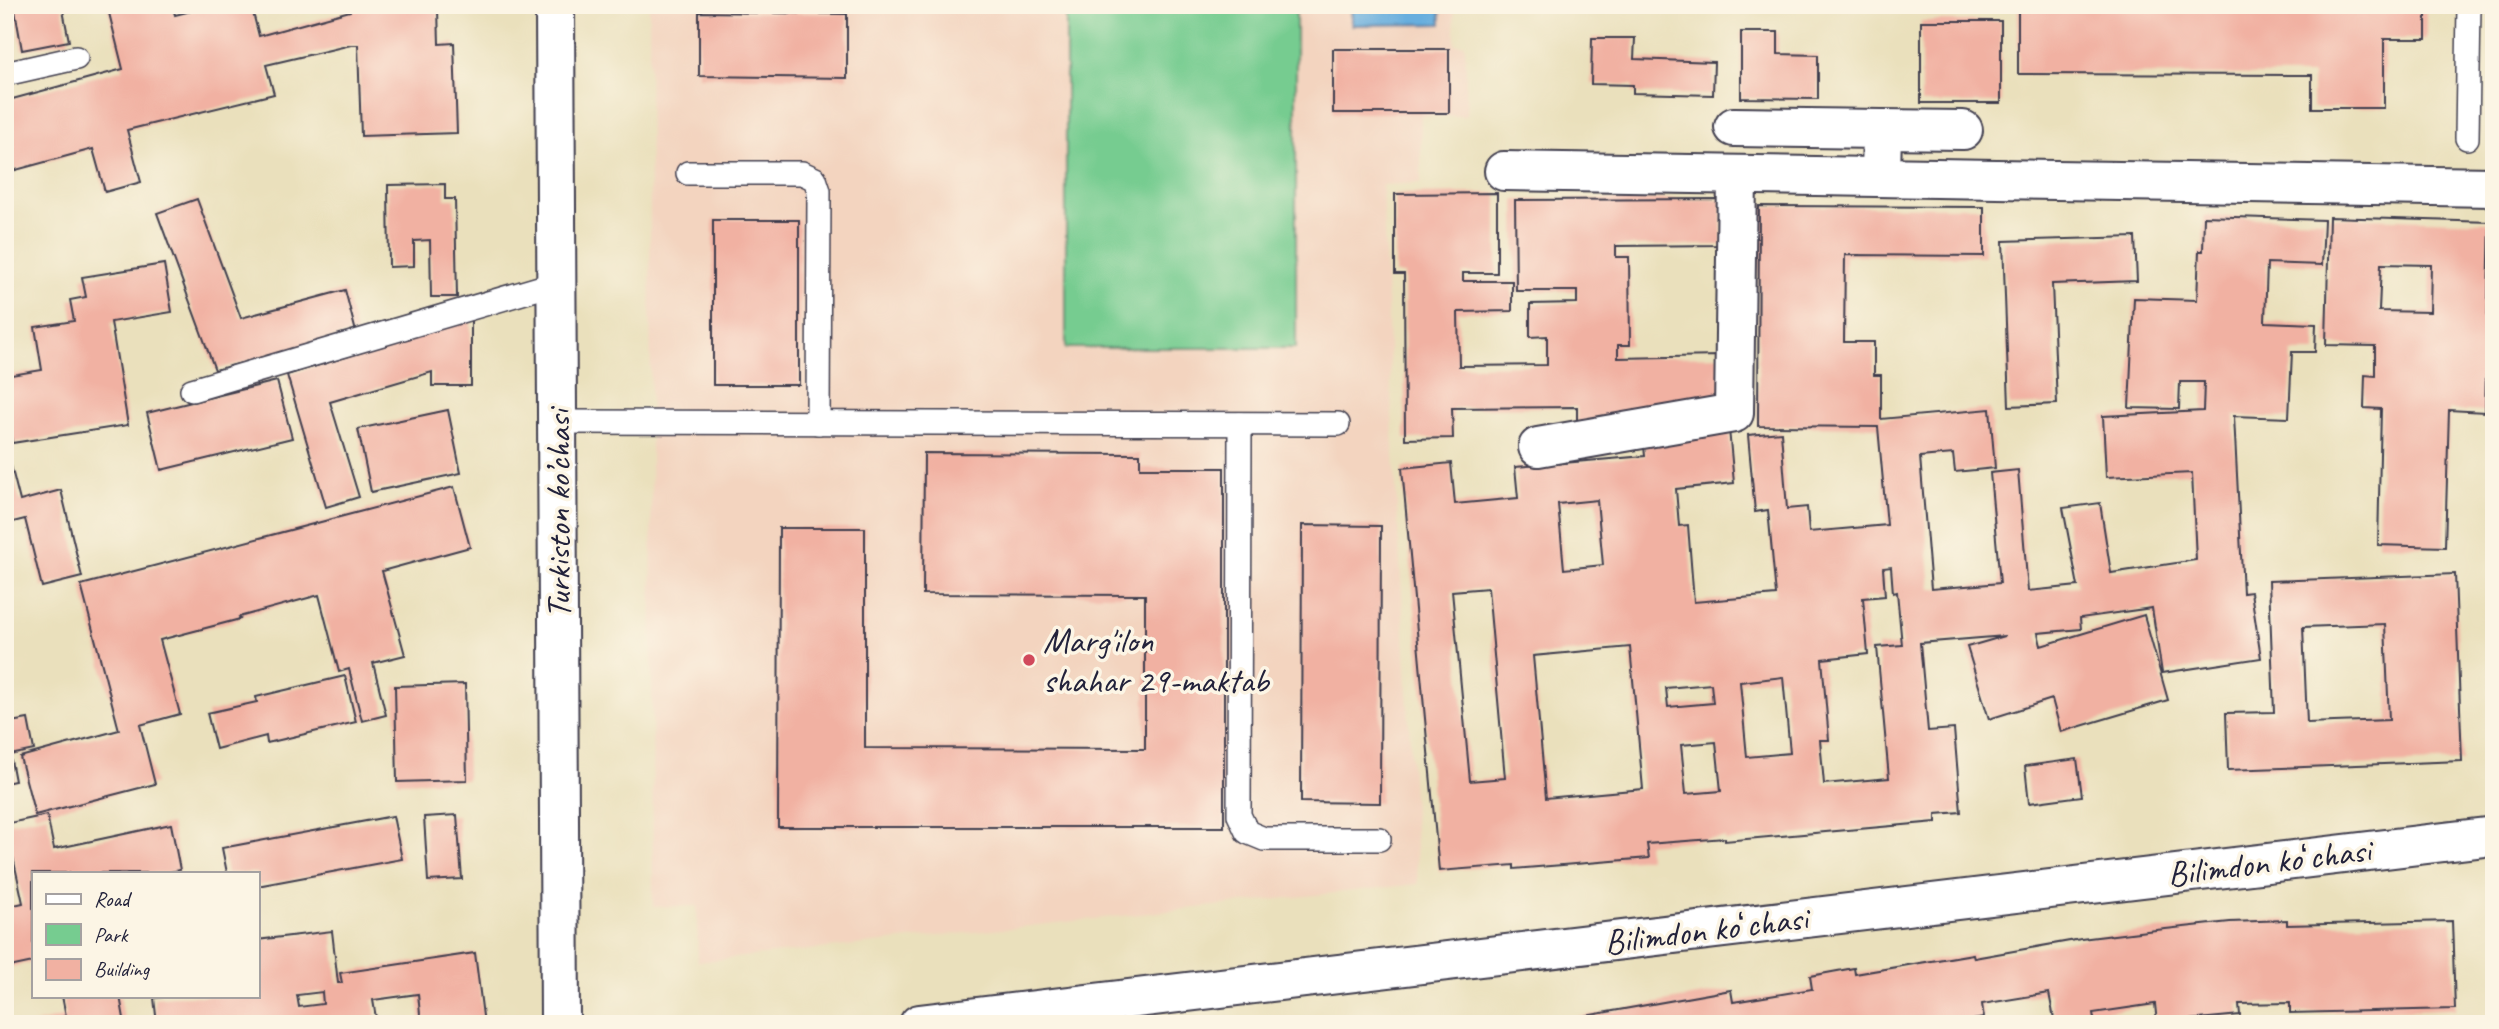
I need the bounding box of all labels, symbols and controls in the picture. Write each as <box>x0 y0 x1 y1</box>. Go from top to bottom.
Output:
street label: Turkiston ko’chasi <box>536 405 581 619</box>
place label: Marg'ilon shahar 29-maktab <box>1043 618 1270 703</box>
marker: Marg'ilon shahar 29-maktab <box>1021 652 1037 668</box>
street label: Bilimdon koʻchasi <box>2165 827 2378 897</box>
legend <box>32 872 259 998</box>
text: Road <box>94 886 133 912</box>
street label: Bilimdon koʻchasi <box>1602 895 1815 965</box>
text: Park <box>94 922 129 948</box>
text: Building <box>94 956 151 982</box>

